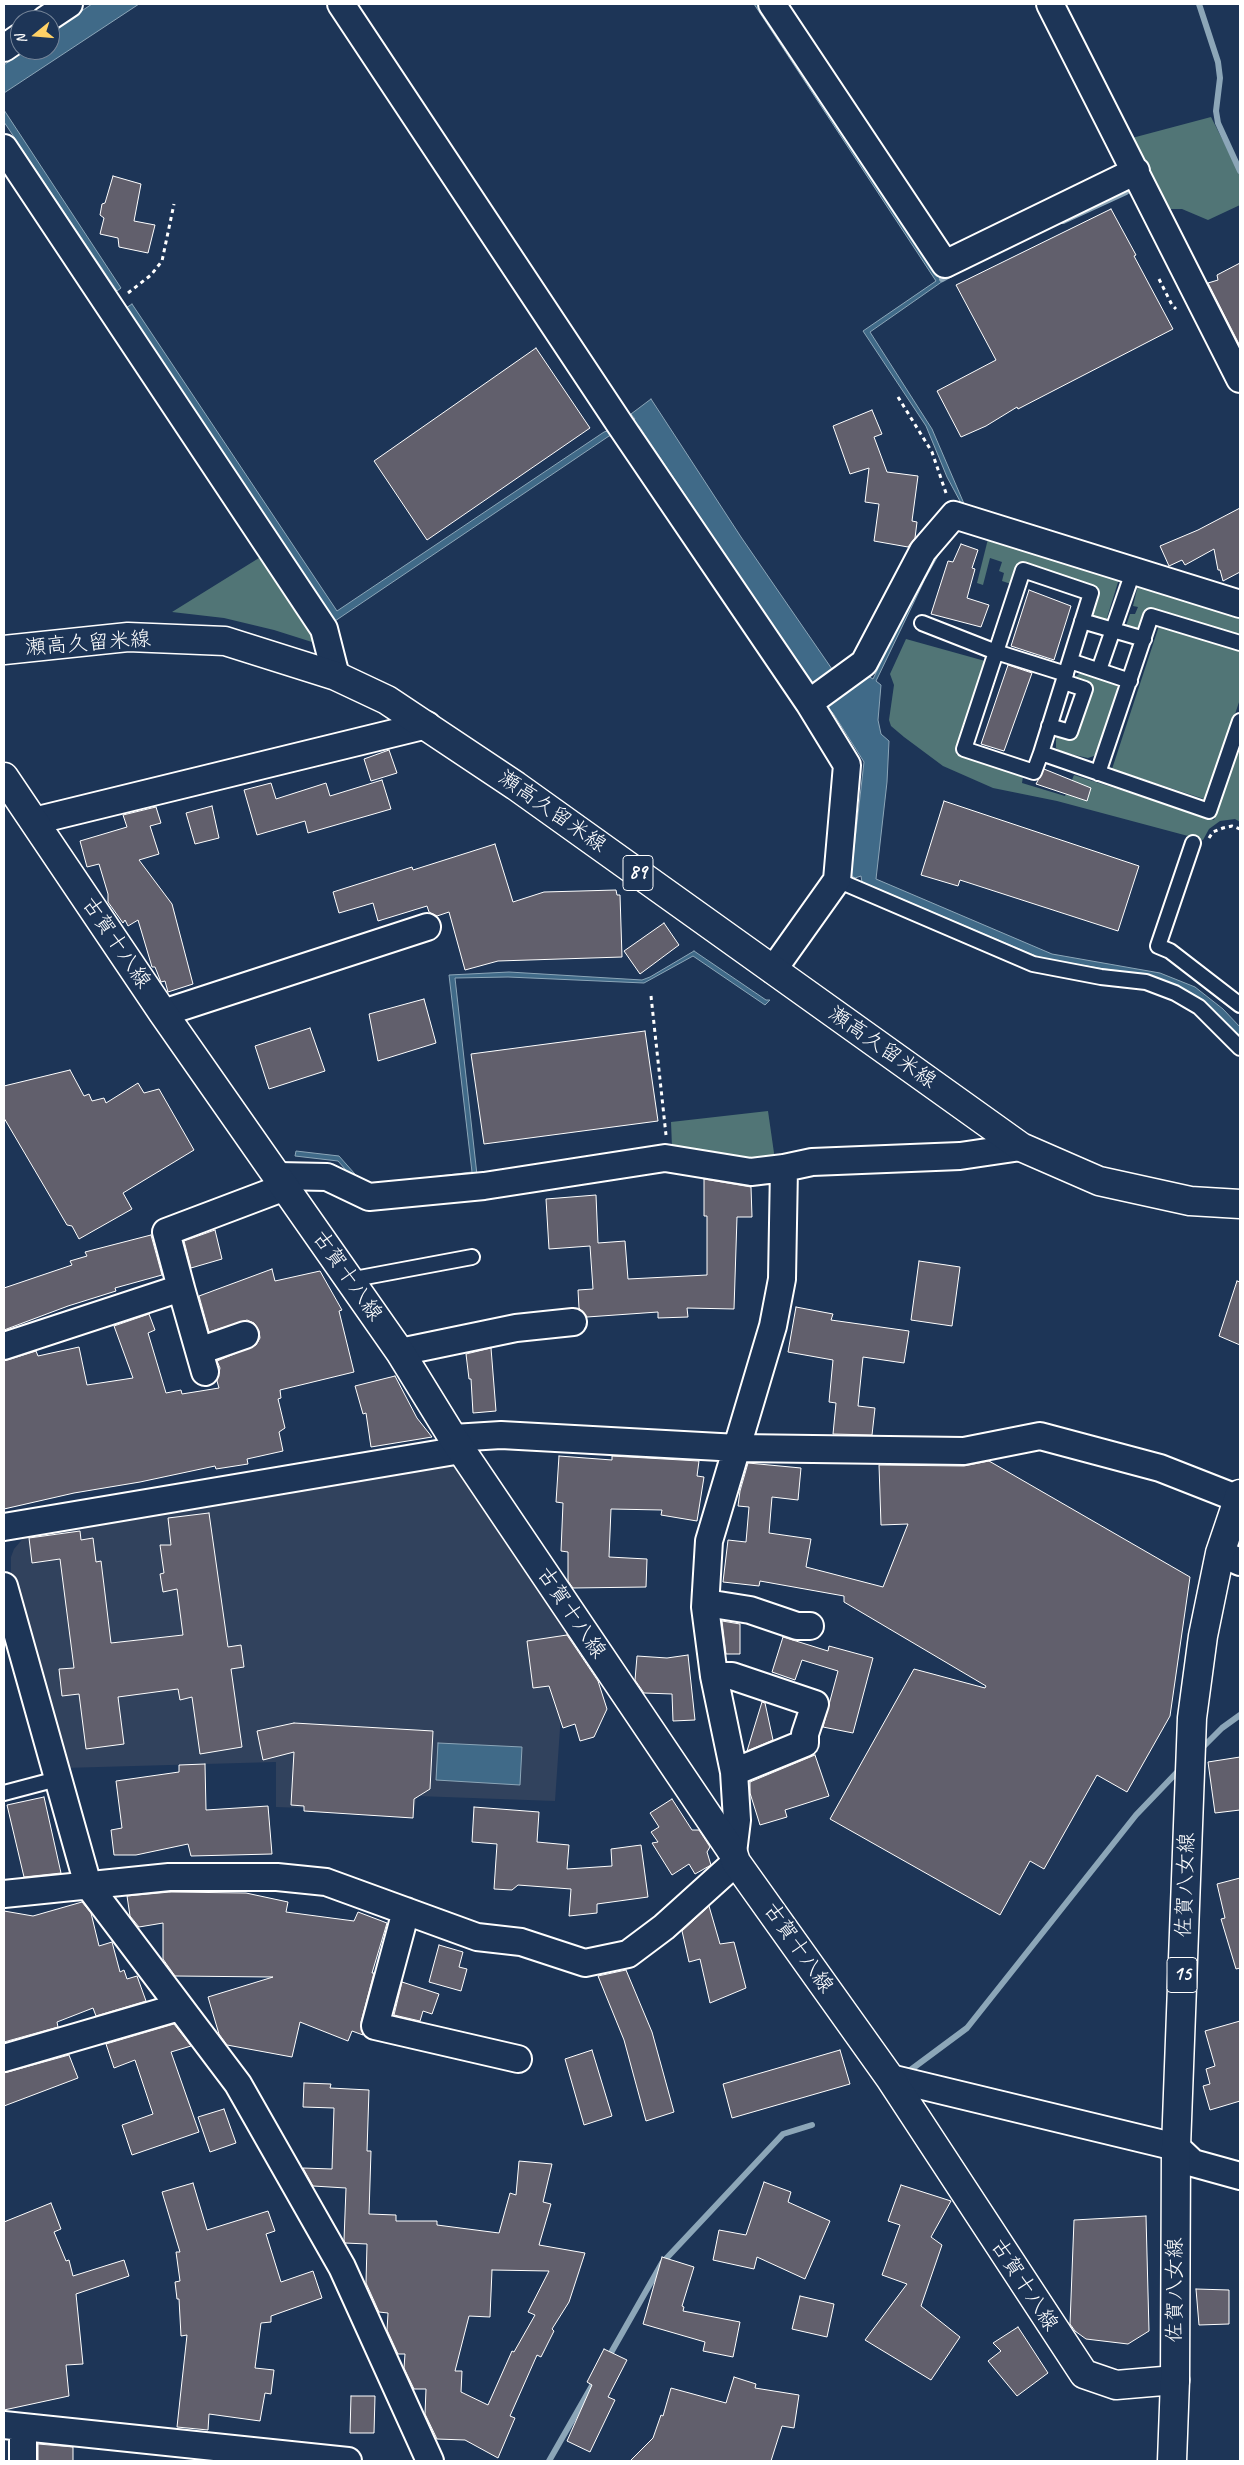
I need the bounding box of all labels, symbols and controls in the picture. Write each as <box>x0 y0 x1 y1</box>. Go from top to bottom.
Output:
north arrow <box>10 10 60 60</box>
text: N <box>12 33 31 46</box>
street label: 瀬高久留米線 <box>24 627 152 661</box>
street label: 瀬高久留米線 <box>493 766 611 858</box>
road number: 89 <box>623 856 653 890</box>
street label: 古賀十八線 <box>76 892 156 994</box>
street label: 瀬高久留米線 <box>823 1002 941 1094</box>
street label: 古賀十八線 <box>307 1226 387 1326</box>
street label: 古賀十八線 <box>531 1562 611 1664</box>
street label: 佐賀八女線 <box>1172 1832 1200 1938</box>
street label: 古賀十八線 <box>758 1898 838 1998</box>
road number: 15 <box>1167 1958 1197 1992</box>
street label: 古賀十八線 <box>985 2234 1063 2336</box>
street label: 佐賀八女線 <box>1162 2238 1188 2342</box>

